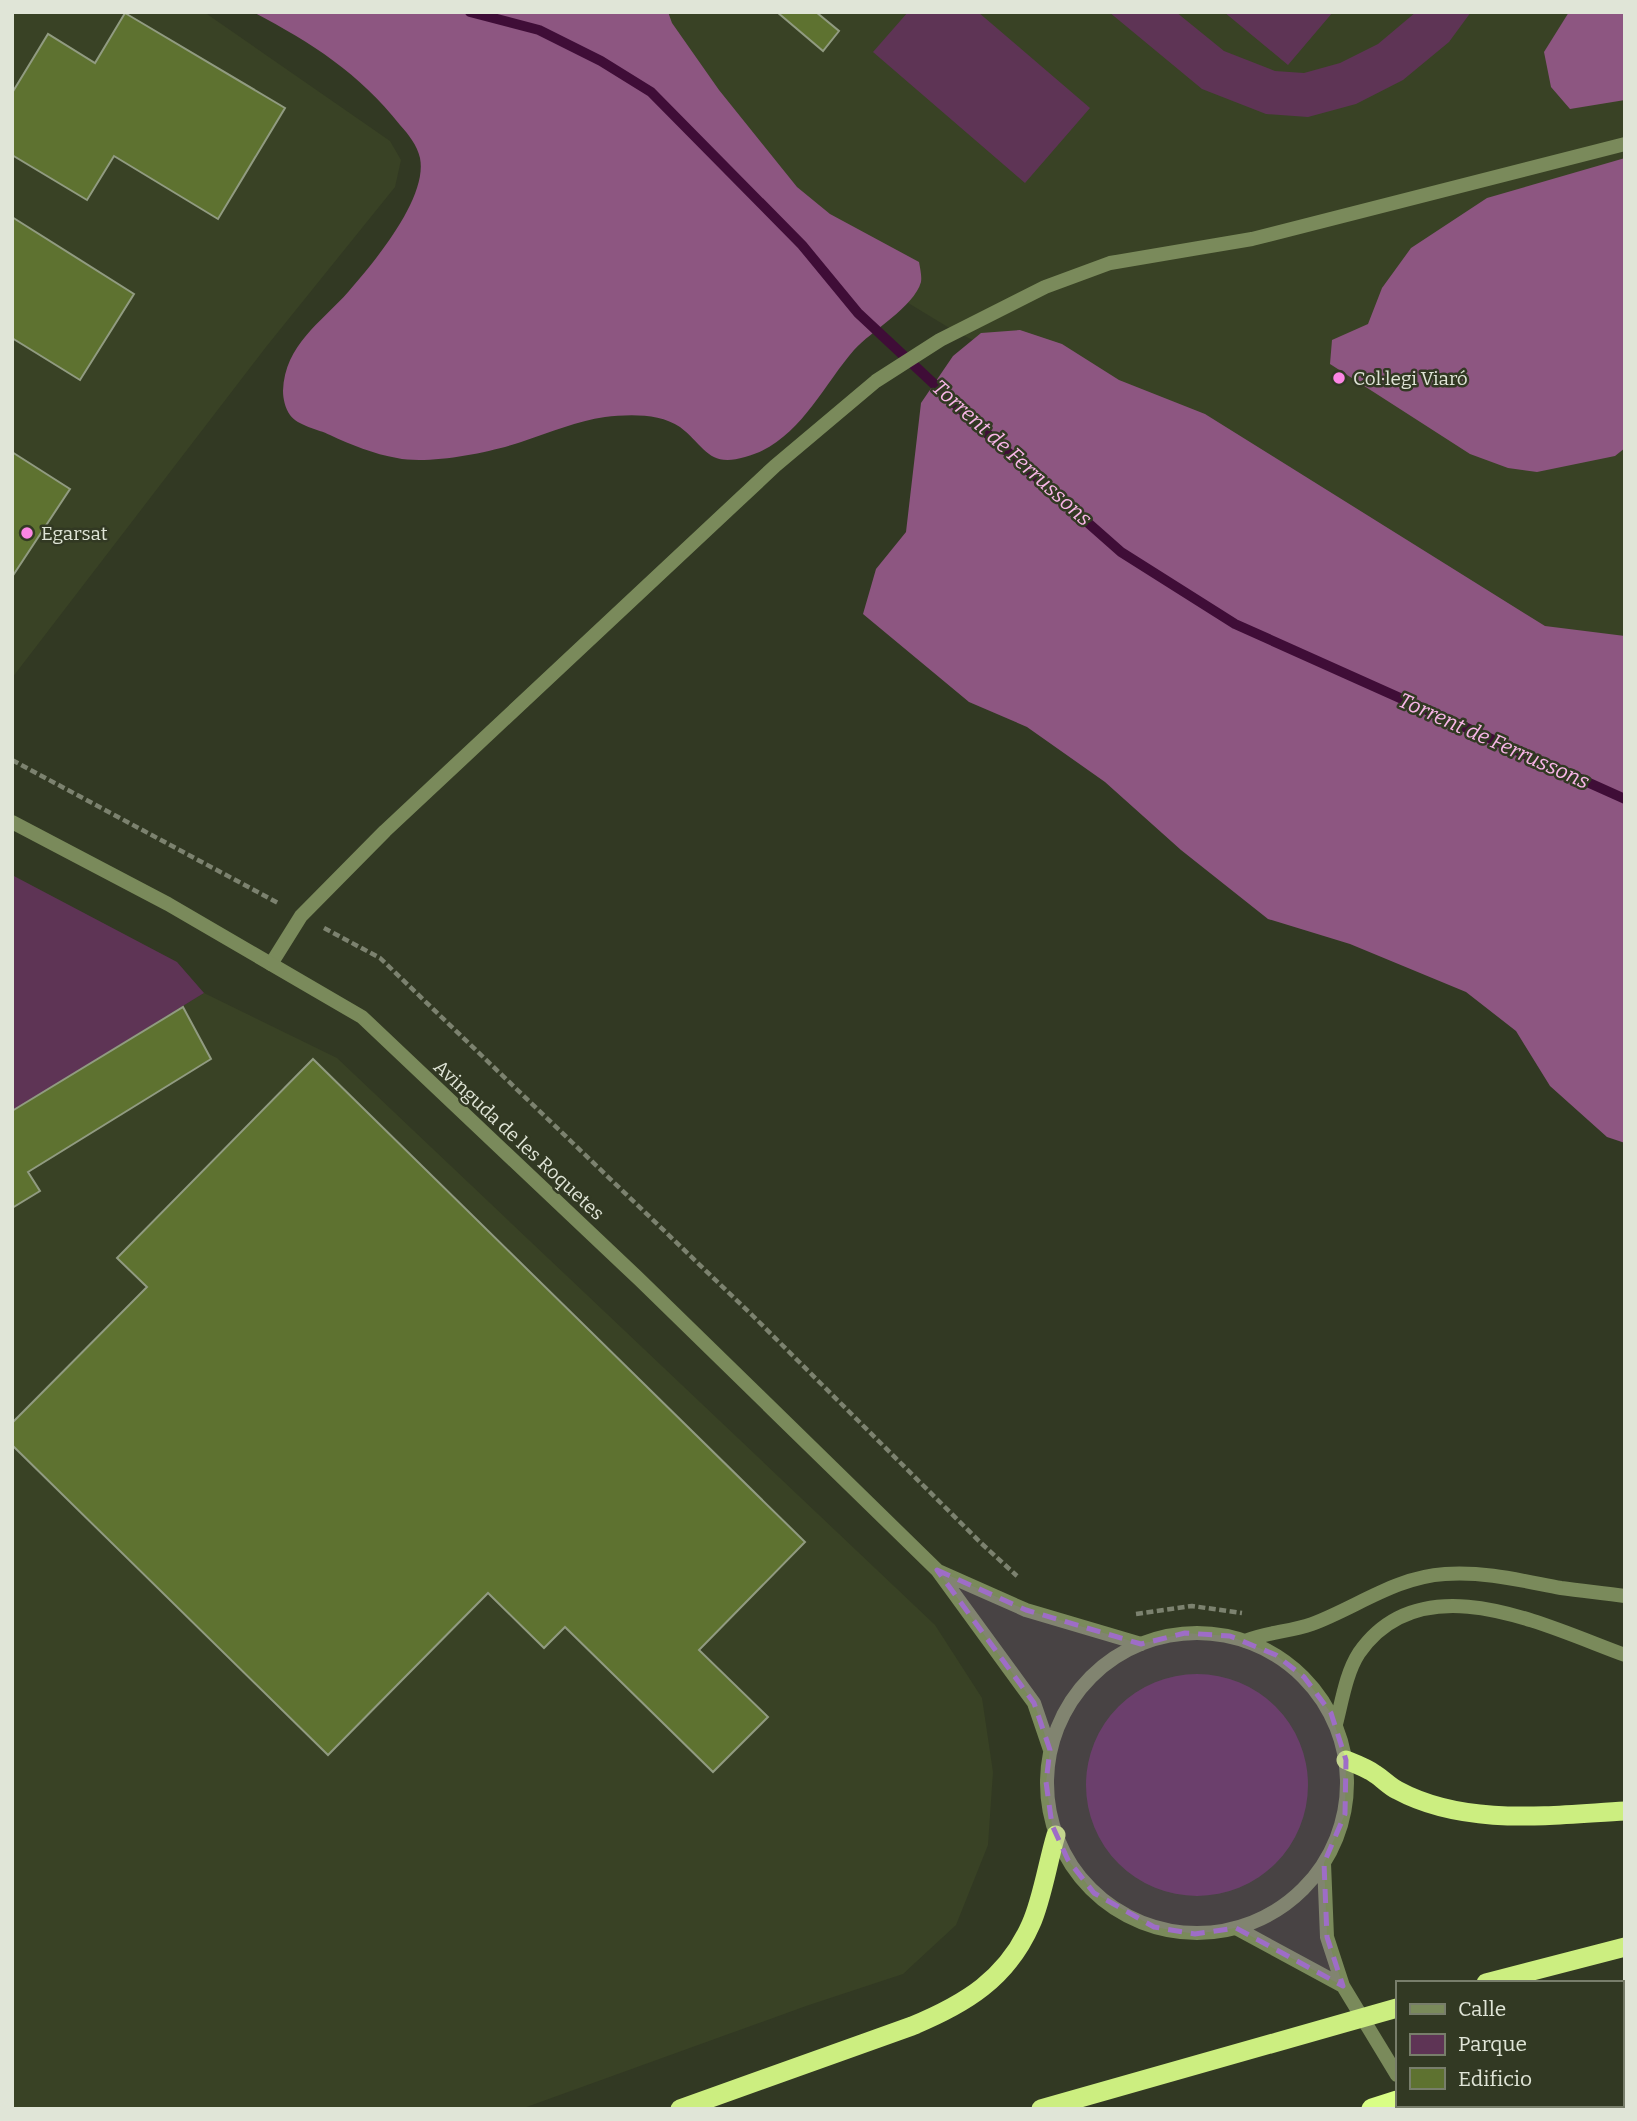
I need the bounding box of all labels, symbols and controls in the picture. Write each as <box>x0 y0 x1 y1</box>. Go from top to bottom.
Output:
place label: Col·legi Viaró <box>1353 367 1468 390</box>
marker: Col·legi Viaró <box>1331 370 1347 386</box>
water label: Torrent de Ferrussons <box>927 374 1097 532</box>
place label: Egarsat <box>41 522 108 545</box>
marker: Egarsat <box>19 525 35 541</box>
water label: Torrent de Ferrussons <box>1394 687 1594 795</box>
street label: Avinguda de les Roquetes <box>429 1055 609 1225</box>
legend <box>1396 1981 1623 2107</box>
text: Calle <box>1458 1996 1506 2022</box>
text: Parque <box>1458 2031 1527 2057</box>
text: Edificio <box>1458 2066 1532 2092</box>

